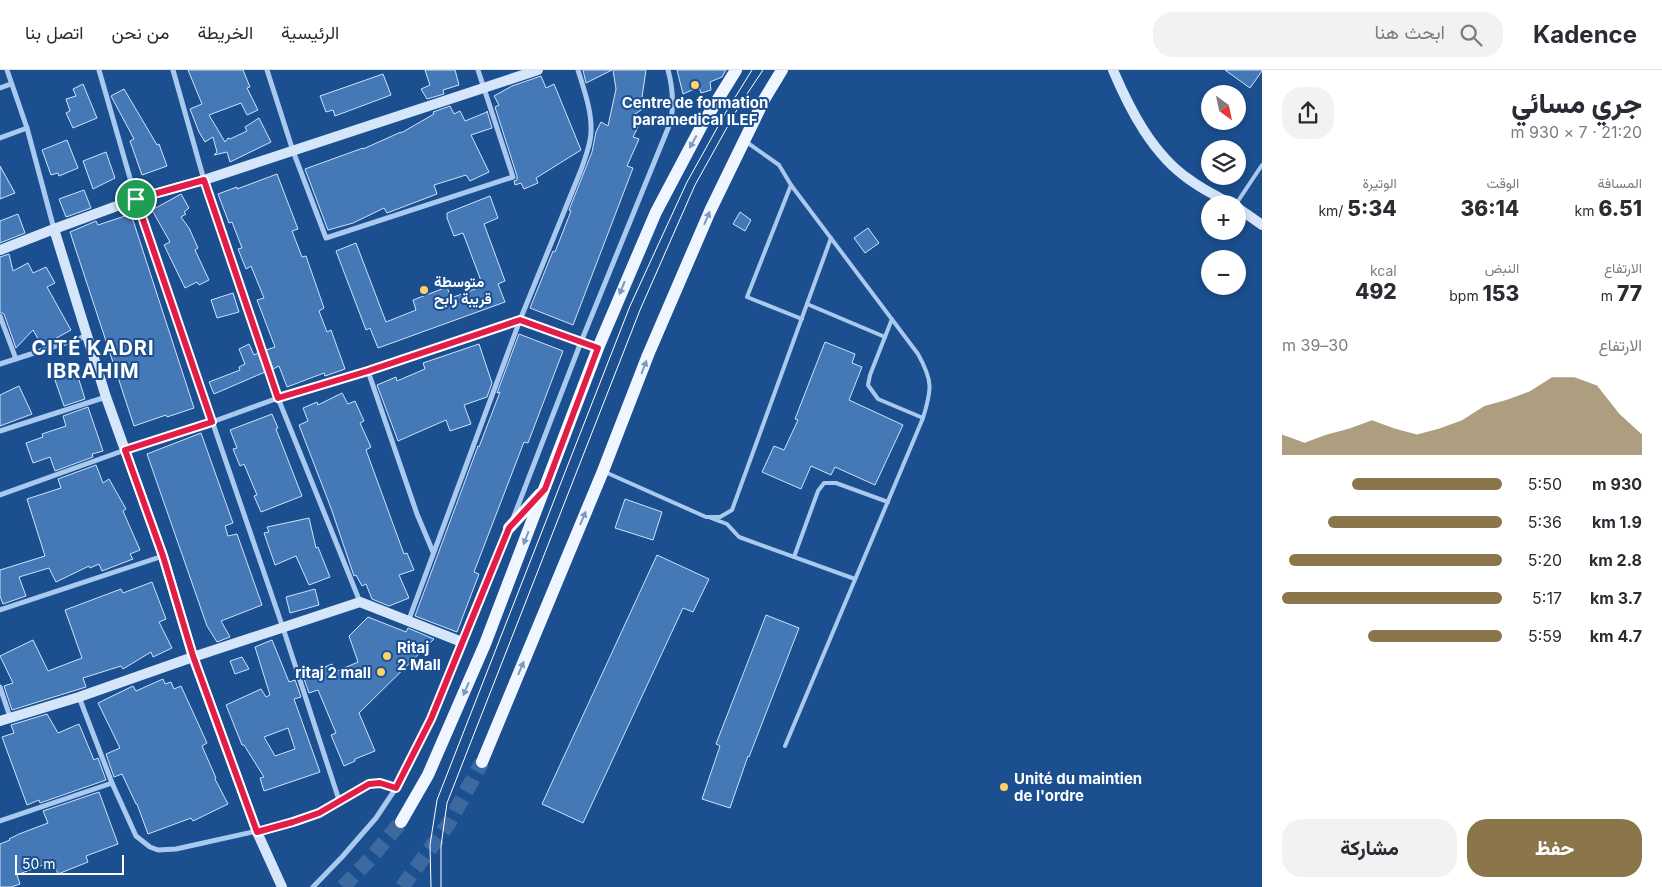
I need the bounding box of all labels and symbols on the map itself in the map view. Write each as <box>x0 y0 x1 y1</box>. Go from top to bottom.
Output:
marker: Centre de formation paramedical ILEF <box>689 79 701 91</box>
north arrow <box>1201 85 1246 130</box>
place label: Centre de formation paramedical ILEF <box>622 93 768 129</box>
one-way arrow <box>688 135 697 148</box>
pin <box>115 178 157 220</box>
one-way arrow <box>703 210 711 225</box>
place label: متوسطة قريبة رابح <box>434 272 492 309</box>
one-way arrow <box>618 281 626 295</box>
marker: متوسطة قريبة رابح <box>418 284 430 296</box>
district label: CITÉ KADRI IBRAHIM <box>31 335 155 383</box>
one-way arrow <box>640 360 648 374</box>
one-way arrow <box>580 511 588 525</box>
one-way arrow <box>522 530 529 545</box>
place label: Ritaj 2 Mall <box>397 638 441 674</box>
marker: Ritaj 2 Mall <box>381 650 393 662</box>
one-way arrow <box>517 660 525 675</box>
place label: ritaj 2 mall <box>295 663 371 682</box>
marker: ritaj 2 mall <box>375 666 387 678</box>
one-way arrow <box>462 682 470 696</box>
place label: Unité du maintien de l'ordre <box>1014 769 1142 805</box>
marker: Unité du maintien de l'ordre <box>998 781 1010 793</box>
scale bar <box>15 852 124 875</box>

